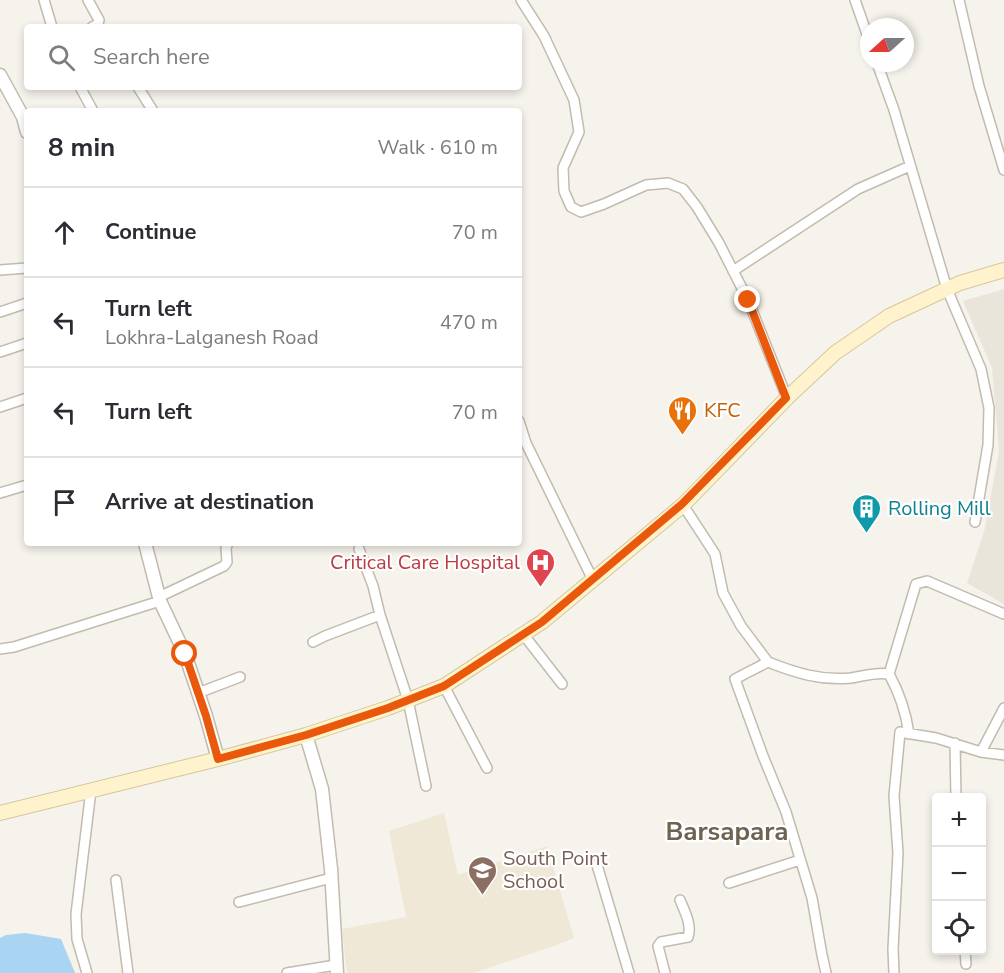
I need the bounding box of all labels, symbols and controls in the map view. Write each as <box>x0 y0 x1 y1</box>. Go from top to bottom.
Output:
north arrow <box>860 18 914 72</box>
search box <box>24 24 522 90</box>
icon: search <box>45 41 78 74</box>
text: Search here <box>93 42 210 72</box>
text: 8 min <box>48 130 115 165</box>
text: Walk · 610 m <box>378 134 498 161</box>
icon: ahead <box>48 216 81 249</box>
text: Continue <box>105 217 196 247</box>
text: 70 m <box>452 219 498 246</box>
route end <box>734 286 760 312</box>
text: Turn left <box>105 294 192 324</box>
icon: left <box>48 306 81 339</box>
text: 470 m <box>440 309 498 336</box>
text: Lokhra-Lalganesh Road <box>105 324 319 351</box>
restaurant icon: KFC <box>667 394 699 436</box>
icon: left <box>48 396 81 429</box>
text: Turn left <box>105 397 192 427</box>
place label: KFC <box>704 397 741 424</box>
text: 70 m <box>452 399 498 426</box>
icon: arrive <box>48 486 81 519</box>
text: Arrive at destination <box>105 487 314 517</box>
building icon: Rolling Mill <box>851 492 883 534</box>
place label: Rolling Mill <box>888 495 991 522</box>
hospital icon: Critical Care Hospital <box>525 546 557 588</box>
place label: Critical Care Hospital <box>330 549 520 576</box>
route start <box>171 640 197 666</box>
map controls <box>932 793 986 955</box>
button: + <box>932 793 986 847</box>
district label: Barsapara <box>665 814 789 849</box>
place label: South Point School <box>503 845 608 895</box>
button: − <box>932 847 986 901</box>
school or university icon: South Point School <box>466 854 498 896</box>
button: locate <box>932 901 986 955</box>

